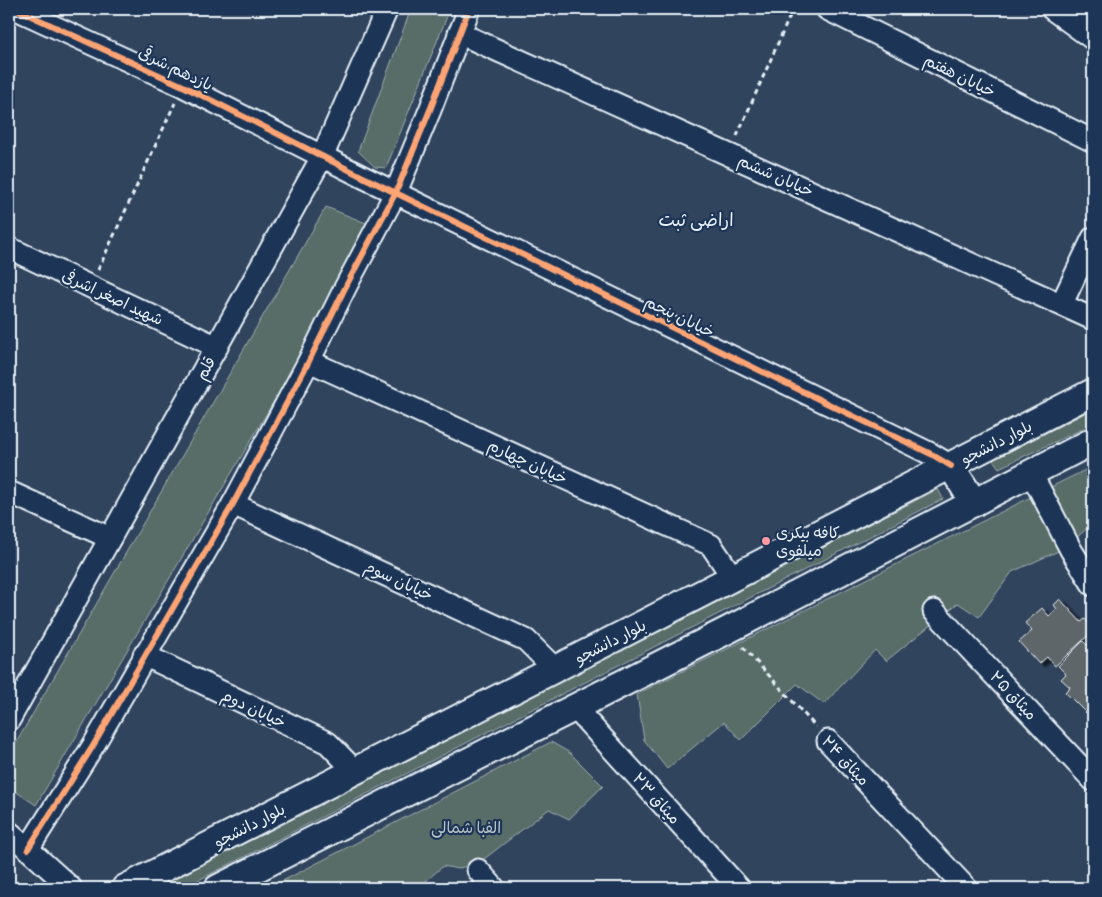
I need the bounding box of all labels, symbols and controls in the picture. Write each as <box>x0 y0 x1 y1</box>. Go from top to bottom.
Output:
street label: یازدهم شرقی <box>134 41 216 97</box>
street label: خیابان هفتم <box>920 50 999 104</box>
street label: خیابان ششم <box>734 150 817 203</box>
district label: اراضی ثبت <box>658 209 734 232</box>
street label: شهید اصغر اشرفی <box>59 266 166 330</box>
street label: خیابان پنجم <box>640 291 718 344</box>
street label: قلم <box>191 353 222 385</box>
street label: بلوار دانشجو <box>956 416 1036 470</box>
street label: خیابان چهارم <box>484 435 570 491</box>
place label: کافه بیکری میلفوی <box>776 523 840 561</box>
marker: کافه بیکری میلفوی <box>760 535 772 547</box>
street label: خیابان سوم <box>360 556 436 607</box>
street label: بلوار دانشجو <box>570 615 650 669</box>
street label: میثاق ۲۵ <box>985 667 1041 725</box>
street label: خیابان دوم <box>217 685 289 734</box>
street label: میثاق ۲۴ <box>817 731 873 790</box>
street label: میثاق ۲۳ <box>628 769 685 829</box>
street label: بلوار دانشجو <box>209 799 289 853</box>
park label: الفبا شمالی <box>431 818 501 838</box>

